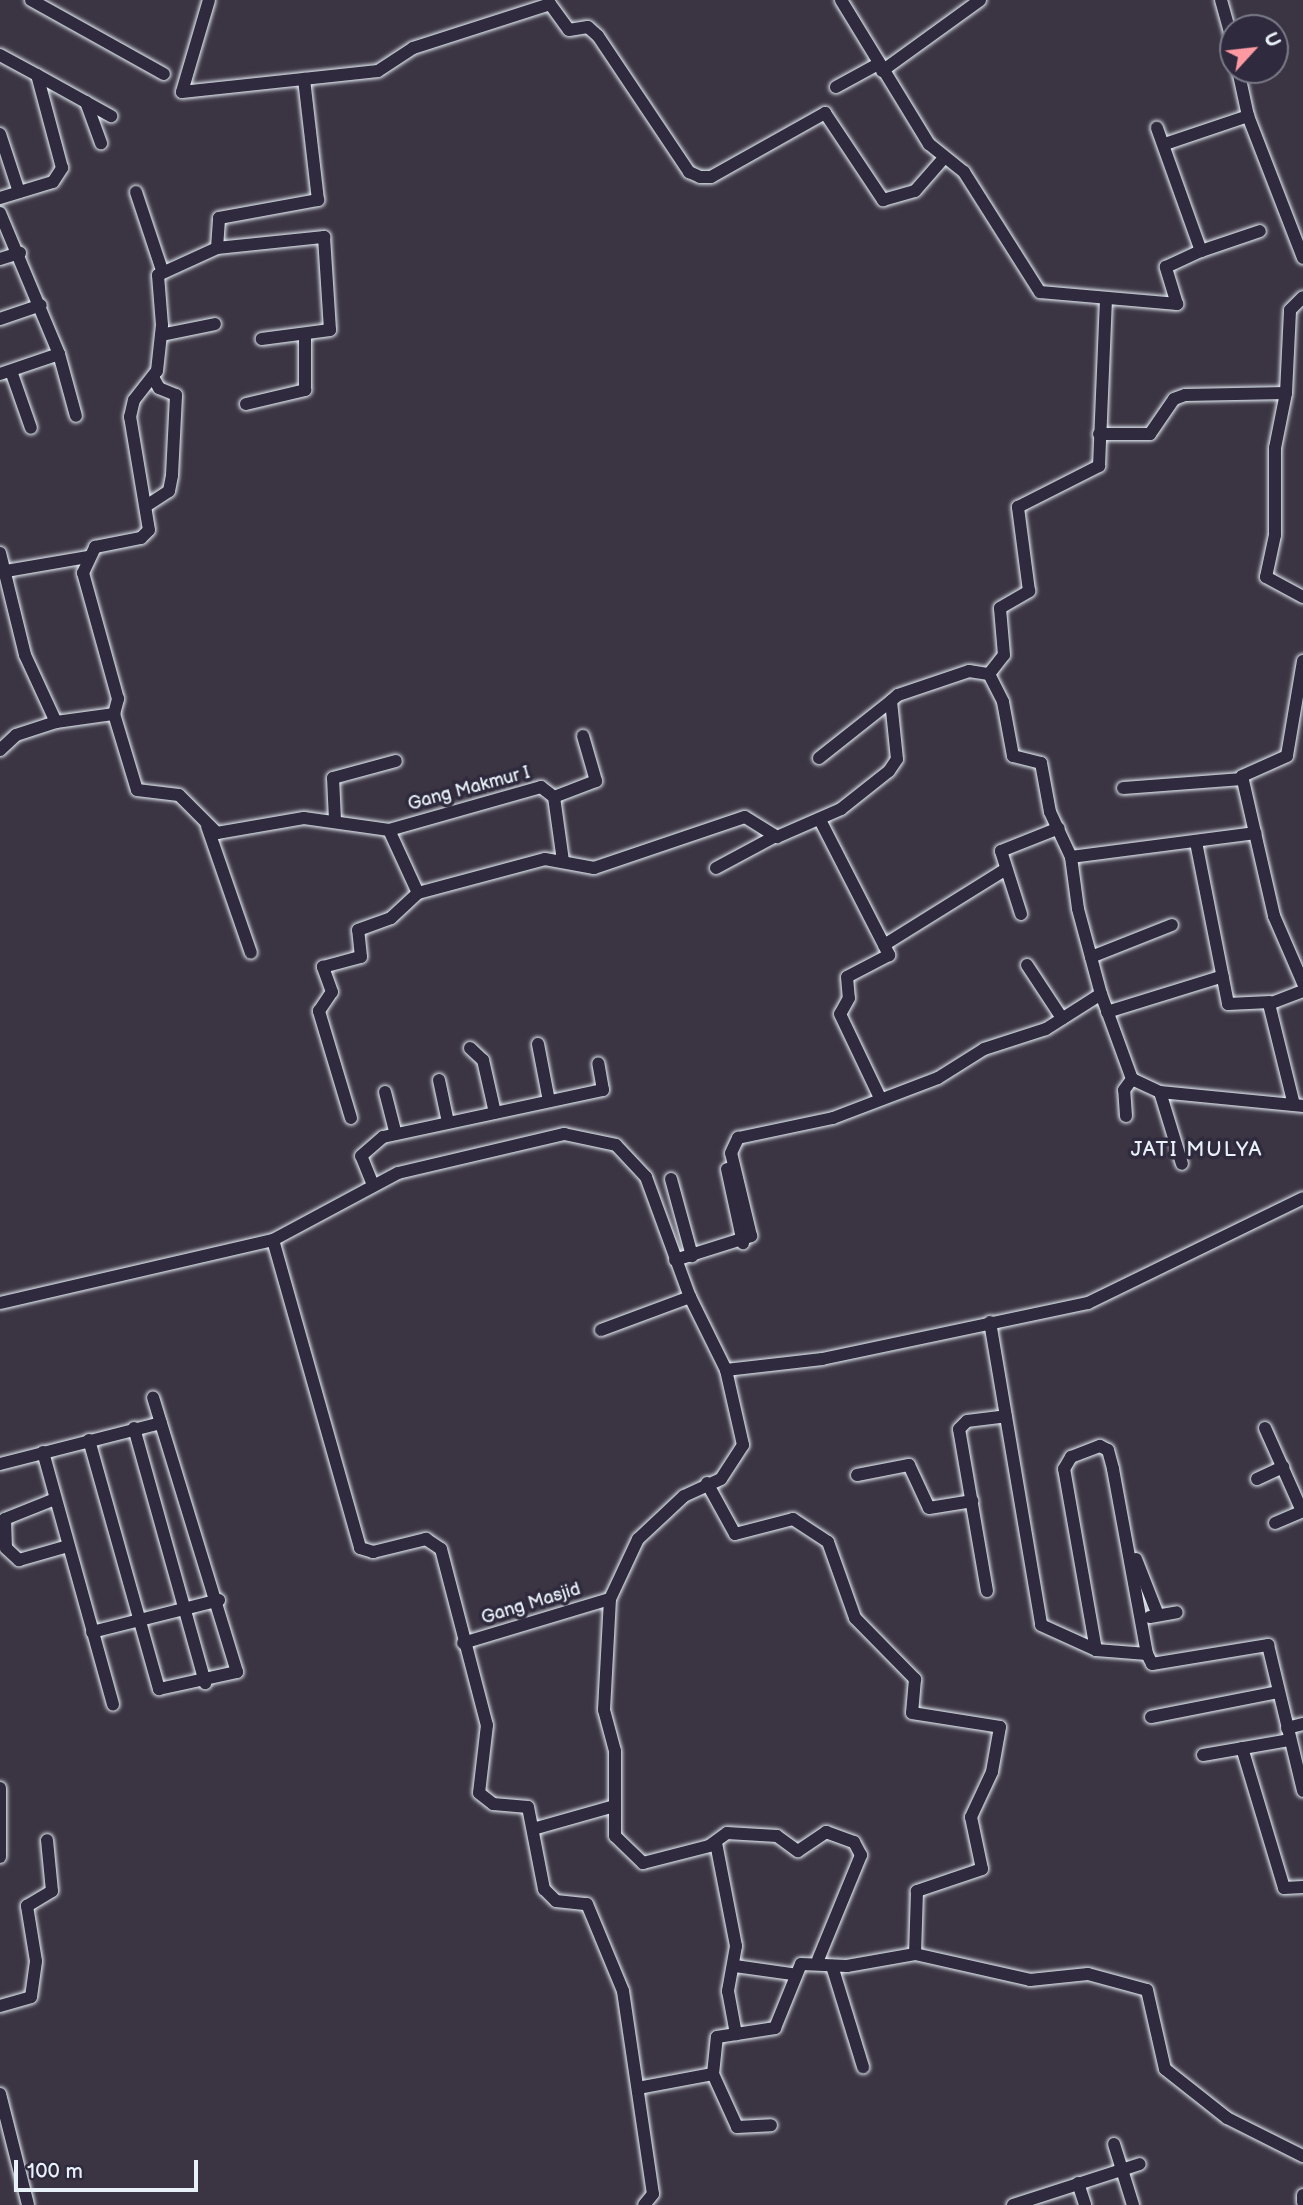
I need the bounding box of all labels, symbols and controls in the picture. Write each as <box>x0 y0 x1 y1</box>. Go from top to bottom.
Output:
north arrow <box>1219 14 1289 84</box>
text: U <box>1258 29 1285 51</box>
street label: Gang Makmur I <box>406 762 532 816</box>
district label: JATI MULYA <box>1132 1137 1262 1163</box>
street label: Gang Masjid <box>479 1579 583 1629</box>
scale bar <box>18 2146 201 2190</box>
text: 100 m <box>27 2159 83 2184</box>

